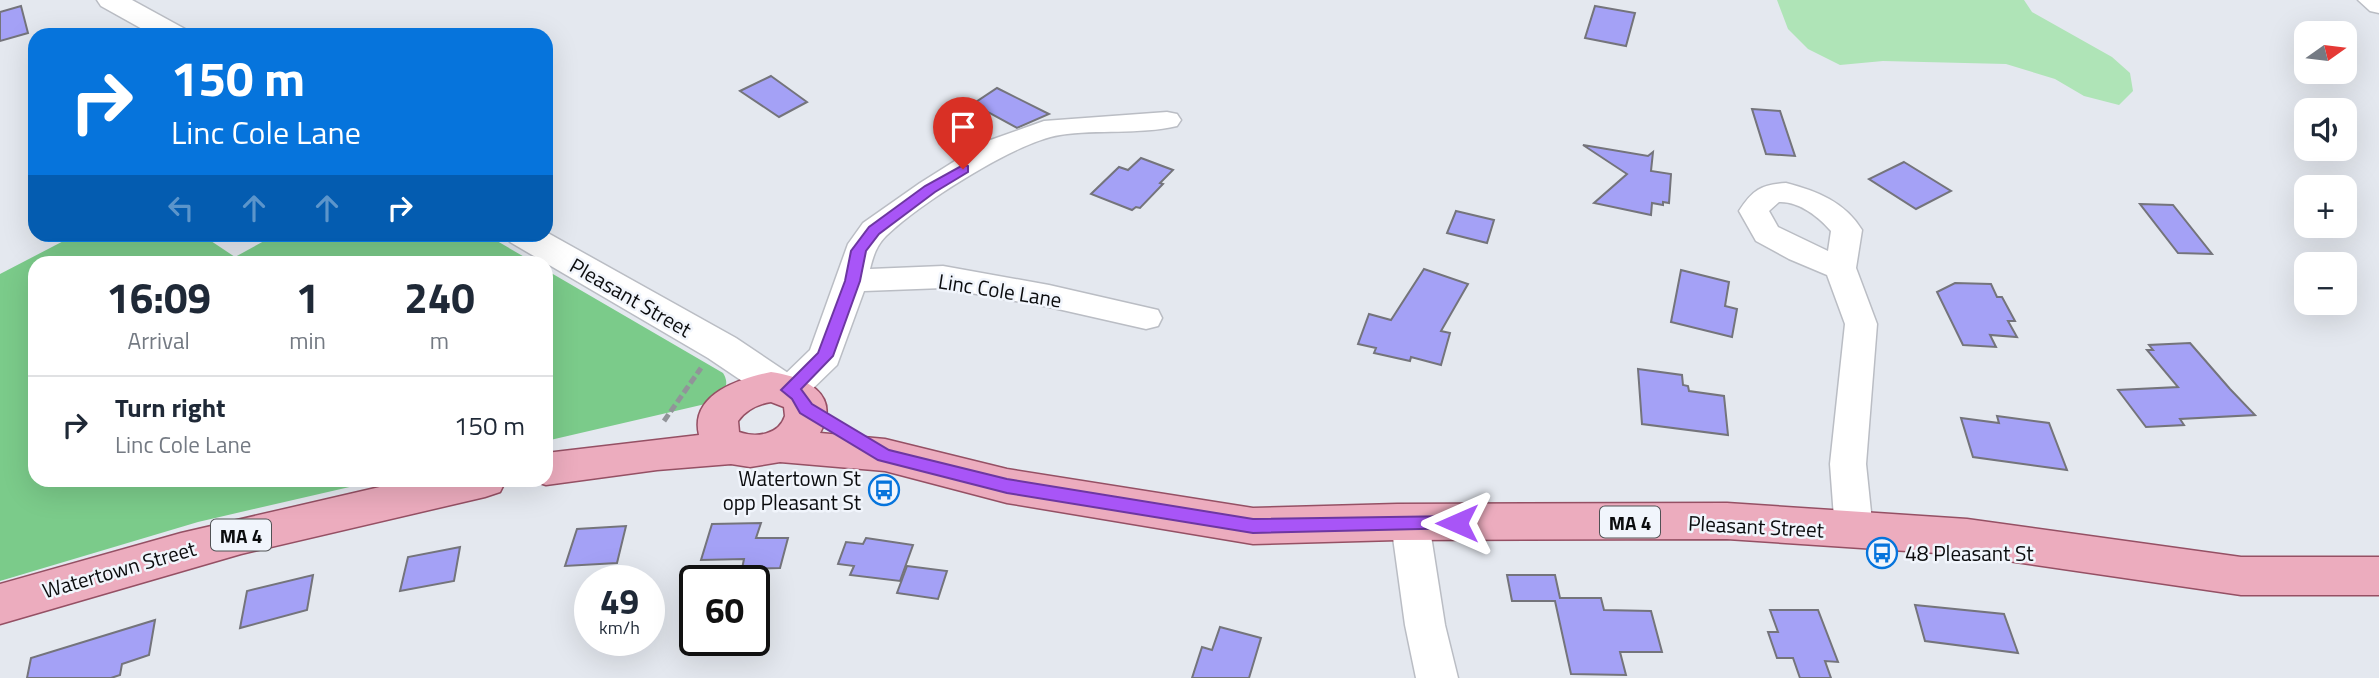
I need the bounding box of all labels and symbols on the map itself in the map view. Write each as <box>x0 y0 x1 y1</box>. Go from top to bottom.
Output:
north arrow <box>2294 21 2357 84</box>
pin <box>933 97 993 169</box>
street label: Pleasant Street <box>564 249 698 345</box>
street label: Linc Cole Lane <box>936 264 1064 316</box>
place label: Watertown St opp Pleasant St <box>723 462 862 518</box>
bus stop icon: Watertown St opp Pleasant St <box>867 473 901 507</box>
position arrow <box>1420 486 1494 560</box>
road number: MA 4 <box>1600 506 1660 538</box>
street label: Pleasant Street <box>1687 506 1825 546</box>
road number: MA 4 <box>211 520 271 550</box>
street label: Watertown Street <box>38 532 200 606</box>
bus stop icon: 48 Pleasant St <box>1865 536 1899 570</box>
place label: 48 Pleasant St <box>1905 537 2034 569</box>
speed limit sign: 60 <box>679 565 770 656</box>

